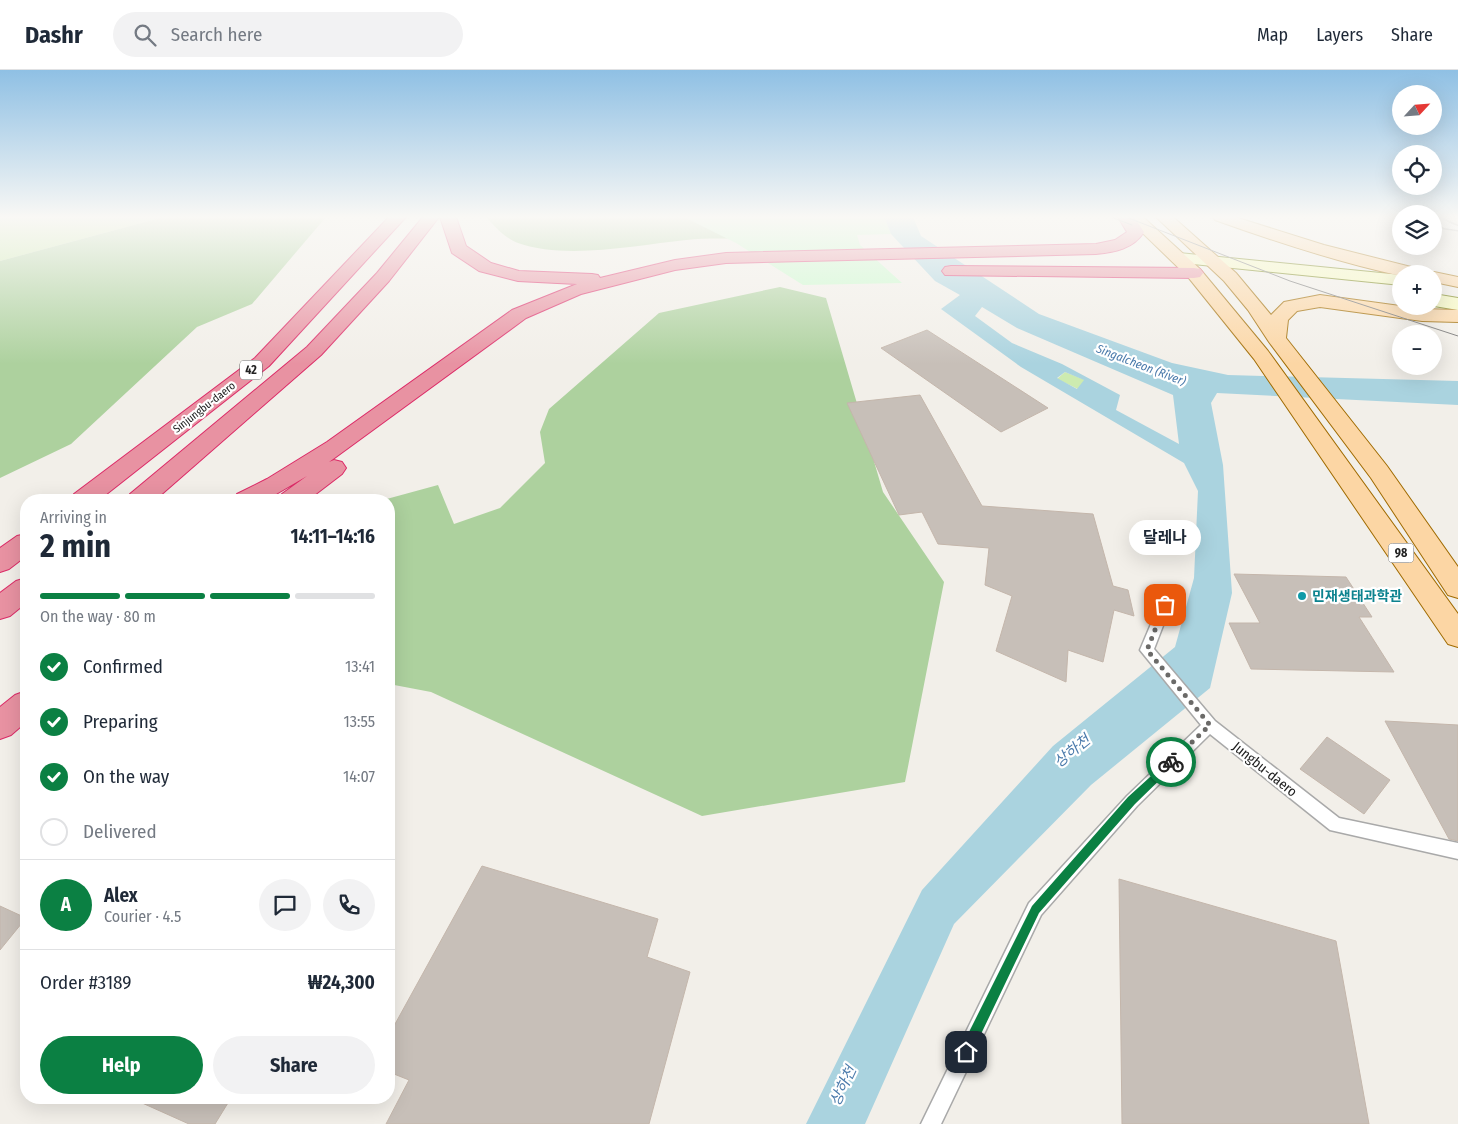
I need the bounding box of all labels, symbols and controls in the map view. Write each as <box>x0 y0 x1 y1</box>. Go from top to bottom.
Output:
search box <box>113 12 463 57</box>
text: Dashr <box>25 21 83 49</box>
icon: search <box>131 21 159 49</box>
text: Search here <box>171 23 262 46</box>
text: Map <box>1257 24 1288 46</box>
text: Layers <box>1316 24 1363 46</box>
text: Share <box>1391 24 1433 46</box>
north arrow <box>1392 85 1442 135</box>
map controls <box>1392 85 1442 375</box>
button: locate <box>1392 145 1442 195</box>
button: layers <box>1392 205 1442 255</box>
button: + <box>1392 265 1442 315</box>
button: − <box>1392 325 1442 375</box>
water label: Singalcheon (River) <box>1093 340 1189 389</box>
road number: 42 <box>240 360 262 380</box>
street label: Sinjungbu-daero <box>171 379 238 436</box>
text: Arriving in <box>40 508 107 527</box>
callout: 달레나 <box>1129 520 1201 555</box>
text: 14:11–14:16 <box>291 525 375 548</box>
text: 2 min <box>40 527 111 565</box>
text: 달레나 <box>1143 528 1187 547</box>
road number: 98 <box>1388 543 1414 562</box>
pin <box>1144 584 1186 626</box>
place label: 민재생태과학관 <box>1312 588 1402 605</box>
marker: 민재생태과학관 <box>1296 590 1308 602</box>
icon: bag <box>1151 591 1179 619</box>
text: On the way · 80 m <box>40 607 156 626</box>
icon: check <box>40 653 68 681</box>
text: Confirmed <box>83 655 163 678</box>
text: 13:41 <box>345 657 375 676</box>
icon: check <box>40 708 68 736</box>
text: Preparing <box>83 710 158 733</box>
text: 13:55 <box>343 712 375 731</box>
water label: 상하천 <box>1050 730 1095 771</box>
courier <box>1146 737 1196 787</box>
street label: Jungbu-daero <box>1229 738 1300 801</box>
icon: bike <box>1157 748 1185 776</box>
icon: check <box>40 763 68 791</box>
text: On the way <box>83 765 169 788</box>
text: 14:07 <box>343 767 375 786</box>
text: Delivered <box>83 820 157 843</box>
button: chat <box>259 879 311 931</box>
button: phone <box>323 879 375 931</box>
text: Alex <box>104 884 138 907</box>
text: A <box>61 893 71 916</box>
text: Courier · 4.5 <box>104 907 181 926</box>
text: Order #3189 <box>40 971 132 994</box>
text: ₩24,300 <box>308 971 375 994</box>
pin <box>945 1031 987 1073</box>
button: Help <box>40 1036 203 1094</box>
button: Share <box>213 1036 375 1094</box>
icon: home <box>952 1038 980 1066</box>
water label: 상하천 <box>826 1061 861 1109</box>

